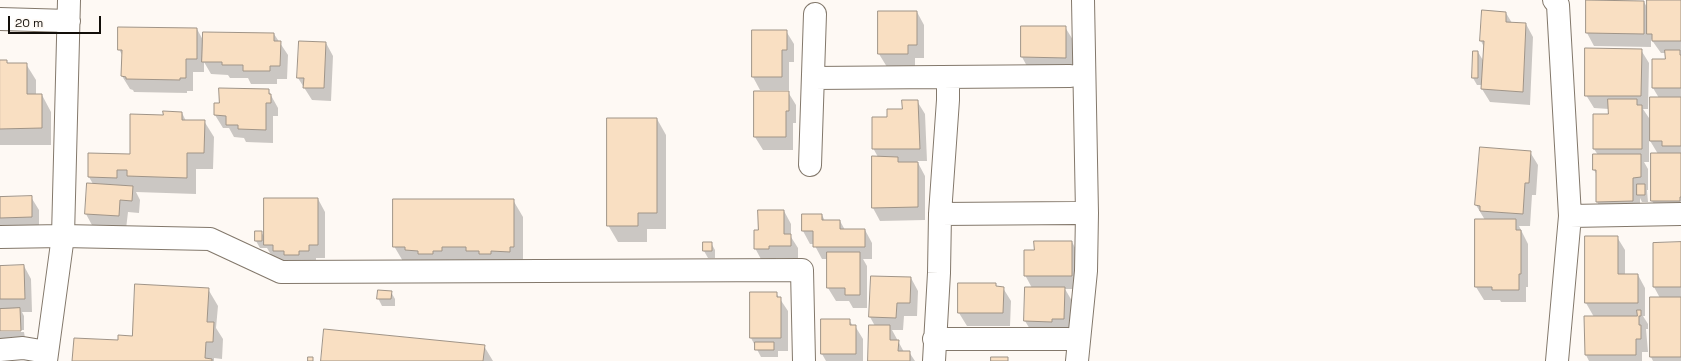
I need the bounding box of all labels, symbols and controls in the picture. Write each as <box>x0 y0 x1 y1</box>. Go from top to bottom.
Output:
scale bar <box>10 8 103 34</box>
text: 20 m <box>15 15 43 31</box>

